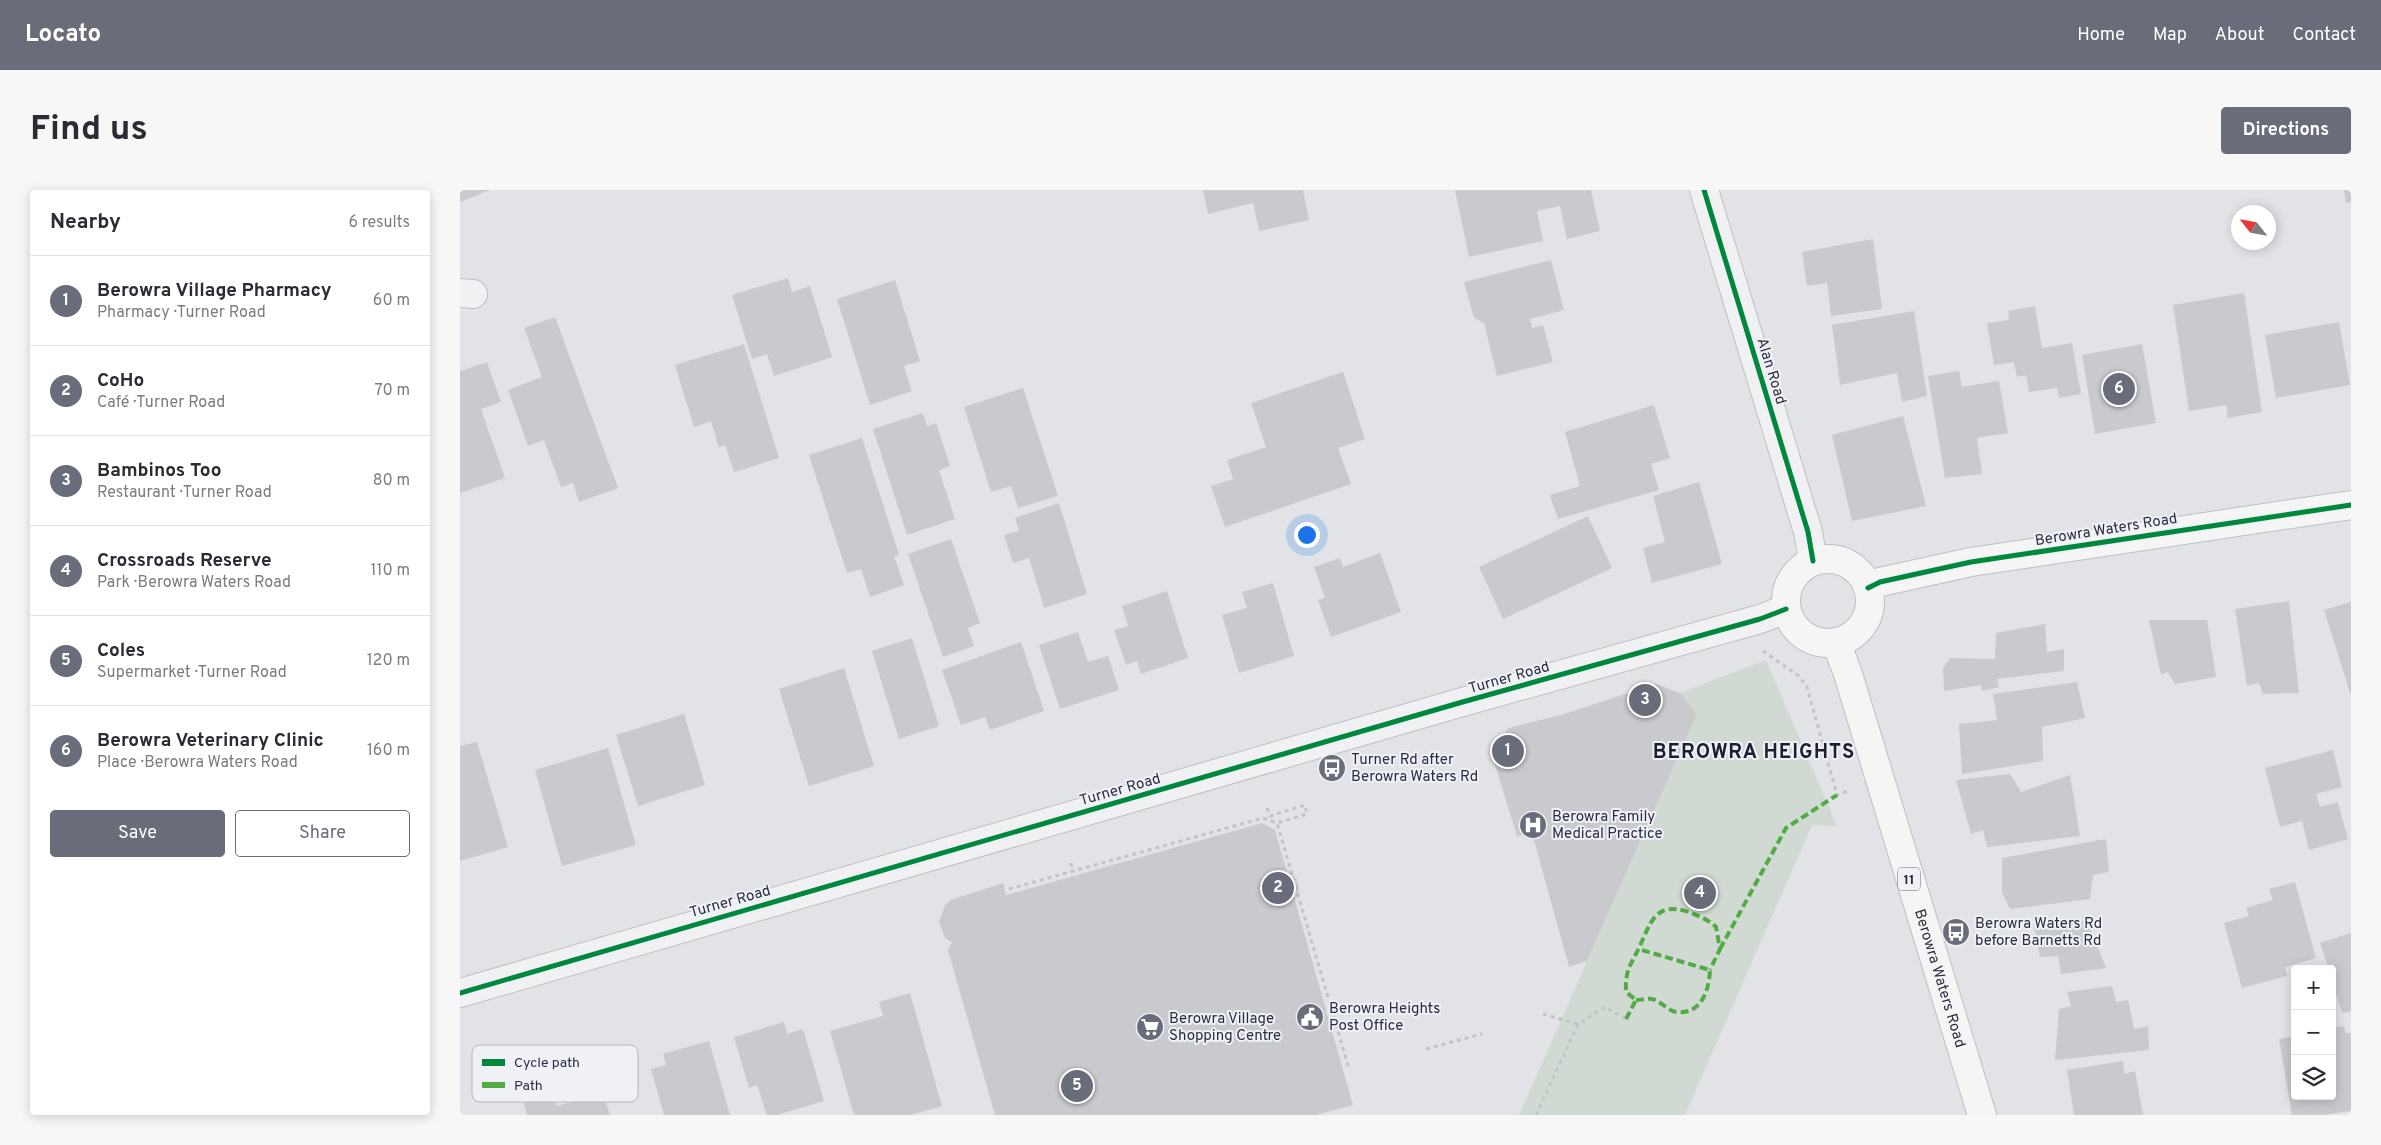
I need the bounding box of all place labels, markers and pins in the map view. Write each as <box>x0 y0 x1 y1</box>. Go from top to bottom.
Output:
pin: 6 <box>2103 370 2135 408</box>
pin: 3 <box>1629 681 1661 719</box>
pin: 1 <box>1492 732 1524 770</box>
place label: Turner Rd after Berowra Waters Rd <box>1351 751 1478 787</box>
bus stop icon: Turner Rd after Berowra Waters Rd <box>1317 753 1347 783</box>
place label: Berowra Family Medical Practice <box>1552 808 1663 844</box>
hospital icon: Berowra Family Medical Practice <box>1518 810 1548 840</box>
pin: 2 <box>1262 869 1294 907</box>
pin: 4 <box>1684 874 1716 912</box>
place label: Berowra Waters Rd before Barnetts Rd <box>1975 915 2102 951</box>
bus stop icon: Berowra Waters Rd before Barnetts Rd <box>1941 917 1971 947</box>
place label: Berowra Heights Post Office <box>1329 1000 1440 1036</box>
public building icon: Berowra Heights Post Office <box>1295 1002 1325 1032</box>
place label: Berowra Village Shopping Centre <box>1169 1010 1281 1046</box>
supermarket icon: Berowra Village Shopping Centre <box>1135 1012 1165 1042</box>
pin: 5 <box>1061 1067 1093 1105</box>

